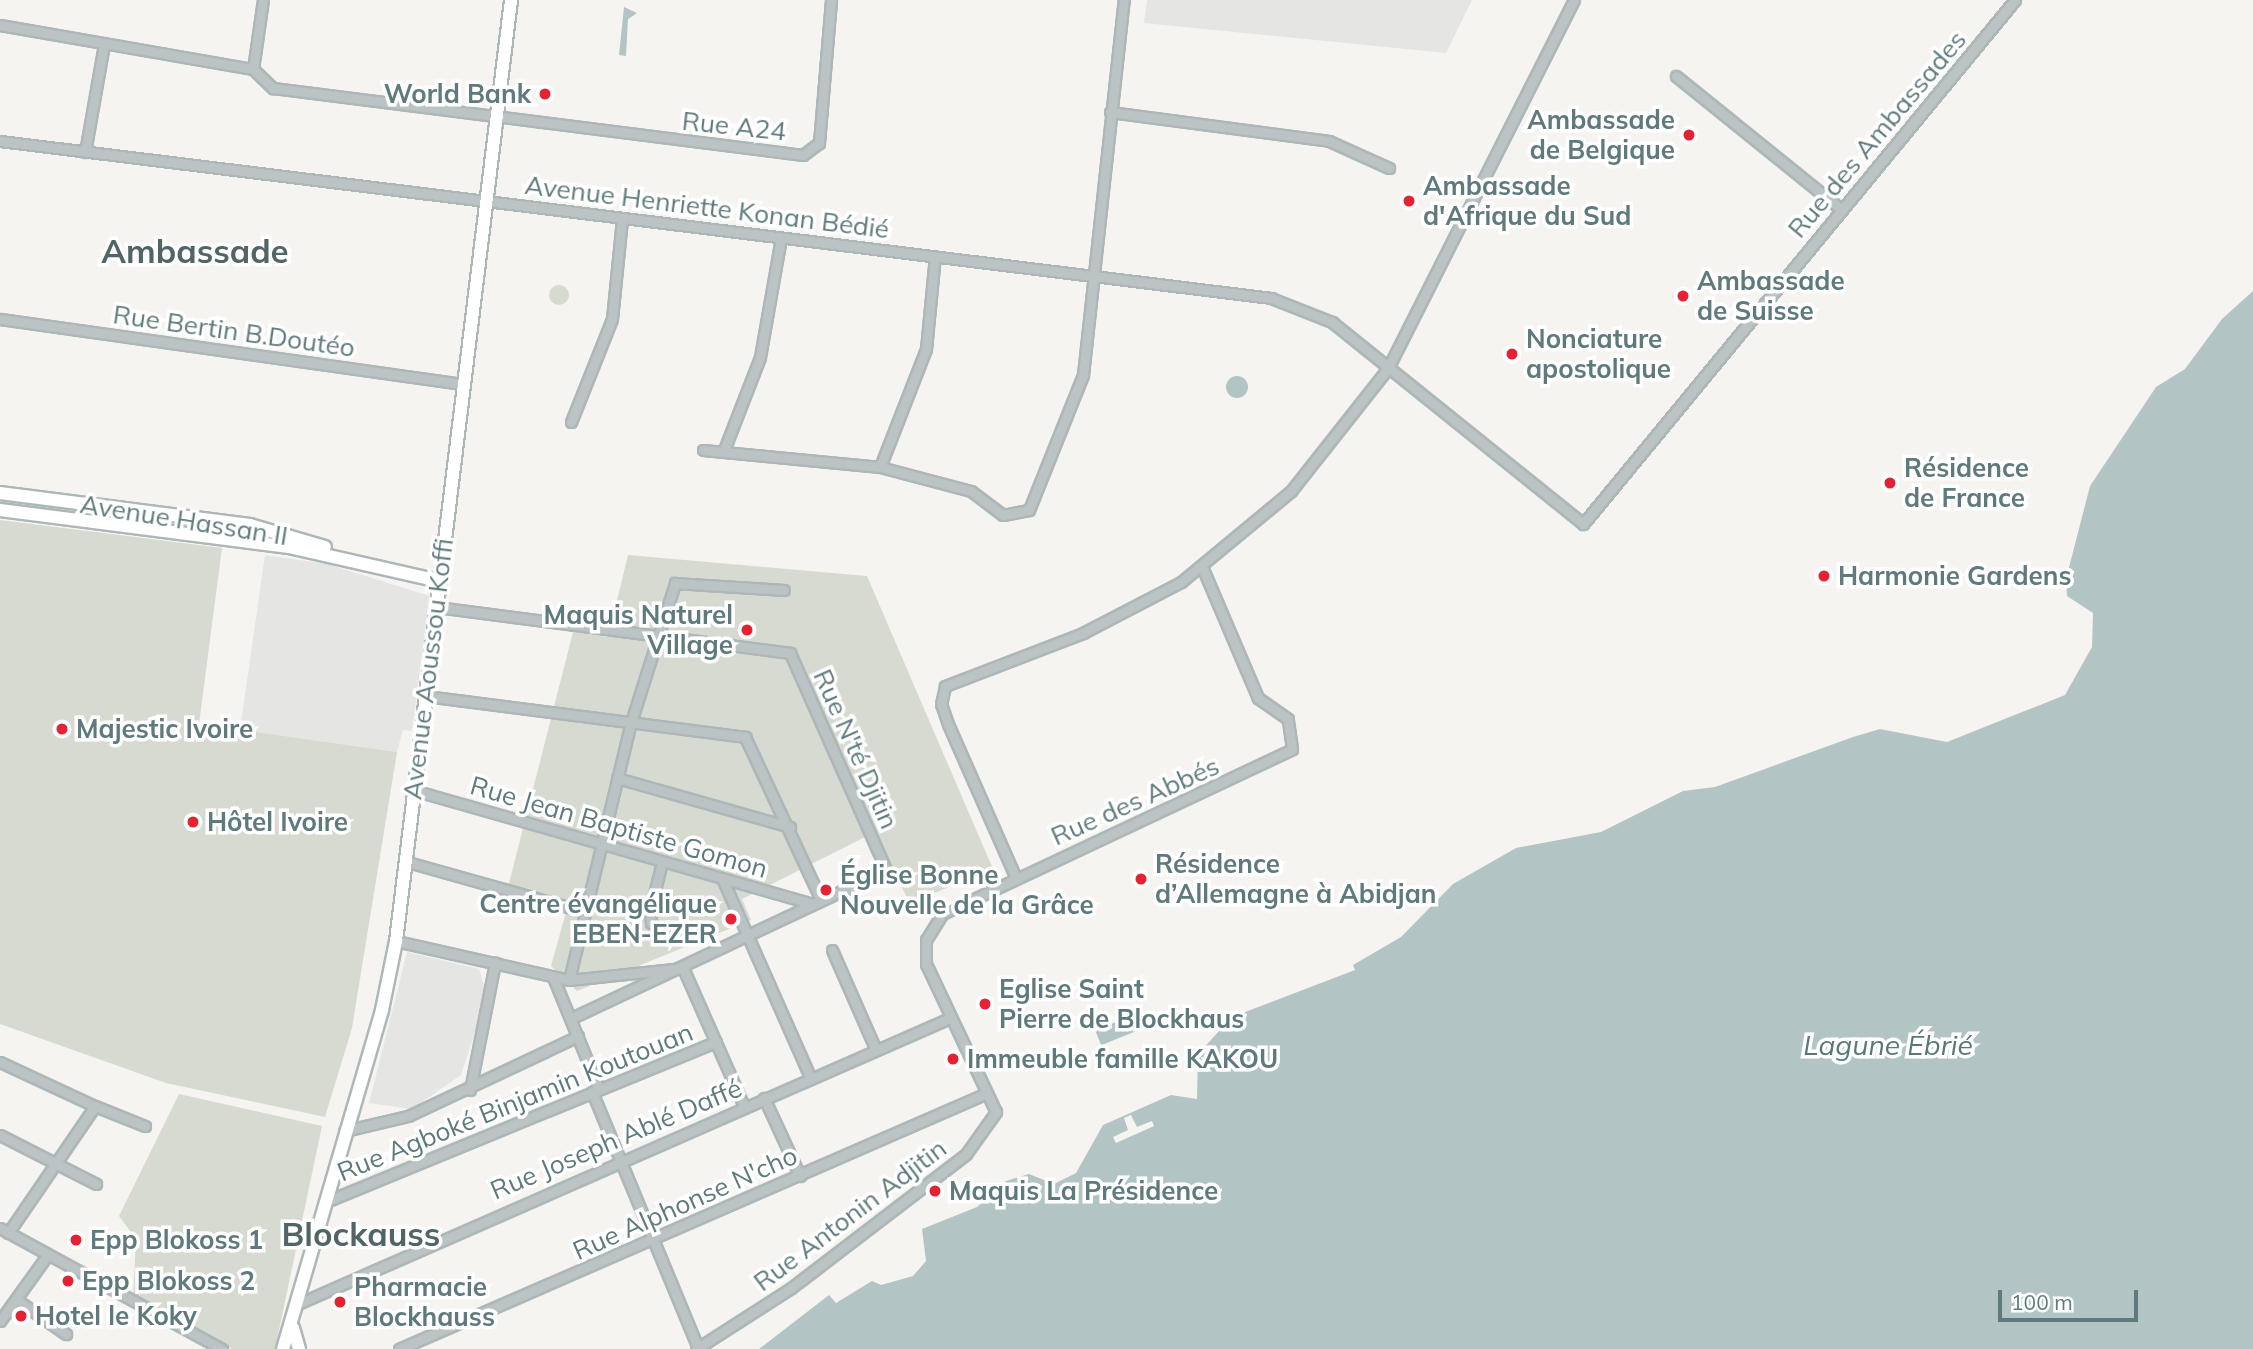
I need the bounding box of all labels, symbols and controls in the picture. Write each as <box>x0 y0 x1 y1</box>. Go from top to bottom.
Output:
street label: Rue des Ambassades <box>1781 24 1973 244</box>
place label: World Bank <box>384 78 531 110</box>
marker: World Bank <box>537 86 553 102</box>
place label: Ambassade de Belgique <box>1527 104 1675 166</box>
street label: Rue A24 <box>681 105 787 147</box>
marker: Ambassade de Belgique <box>1681 127 1697 143</box>
street label: Avenue Henriette Konan Bédié <box>523 169 891 245</box>
place label: Ambassade d'Afrique du Sud <box>1423 170 1631 232</box>
marker: Ambassade d'Afrique du Sud <box>1401 193 1417 209</box>
district label: Ambassade <box>101 231 289 271</box>
place label: Ambassade de Suisse <box>1697 265 1845 326</box>
marker: Ambassade de Suisse <box>1675 288 1691 304</box>
street label: Rue Bertin B.Doutéo <box>111 299 357 363</box>
place label: Nonciature apostolique <box>1526 323 1671 384</box>
marker: Nonciature apostolique <box>1504 346 1520 362</box>
place label: Résidence de France <box>1904 452 2029 514</box>
marker: Résidence de France <box>1882 475 1898 491</box>
street label: Avenue Hassan II <box>78 488 290 552</box>
street label: Avenue Aoussou Koffi <box>397 537 459 801</box>
place label: Harmonie Gardens <box>1838 560 2072 592</box>
marker: Harmonie Gardens <box>1816 568 1832 584</box>
place label: Maquis Naturel Village <box>544 599 733 660</box>
marker: Maquis Naturel Village <box>739 622 755 638</box>
street label: Rue N'té Djitin <box>807 664 905 834</box>
place label: Majestic Ivoire <box>76 713 253 745</box>
marker: Majestic Ivoire <box>54 721 70 737</box>
street label: Rue des Abbés <box>1046 750 1224 852</box>
street label: Rue Jean Baptiste Gomon <box>467 770 771 884</box>
place label: Hôtel Ivoire <box>207 806 348 838</box>
marker: Hôtel Ivoire <box>185 814 201 830</box>
place label: Résidence d’Allemagne à Abidjan <box>1155 848 1436 910</box>
place label: Église Bonne Nouvelle de la Grâce <box>840 859 1094 920</box>
marker: Résidence d’Allemagne à Abidjan <box>1133 871 1149 887</box>
marker: Église Bonne Nouvelle de la Grâce <box>818 882 834 898</box>
place label: Centre évangélique EBEN-EZER <box>479 888 717 950</box>
marker: Centre évangélique EBEN-EZER <box>723 911 739 927</box>
place label: Eglise Saint Pierre de Blockhaus <box>999 973 1244 1034</box>
marker: Eglise Saint Pierre de Blockhaus <box>977 996 993 1012</box>
street label: Rue Agboké Binjamin Koutouan <box>333 1016 697 1188</box>
water label: Lagune Ébrié <box>1803 1028 1973 1062</box>
place label: Immeuble famille KAKOU <box>967 1043 1278 1075</box>
marker: Immeuble famille KAKOU <box>945 1051 961 1067</box>
street label: Rue Joseph Ablé Daffé <box>486 1072 746 1206</box>
street label: Rue Antonin Adjitin <box>748 1132 952 1298</box>
street label: Rue Alphonse N'cho <box>568 1140 802 1266</box>
place label: Maquis La Présidence <box>949 1175 1218 1207</box>
marker: Maquis La Présidence <box>927 1183 943 1199</box>
district label: Blockauss <box>282 1214 440 1254</box>
place label: Epp Blokoss 1 <box>90 1224 263 1256</box>
marker: Epp Blokoss 1 <box>68 1232 84 1248</box>
place label: Epp Blokoss 2 <box>82 1265 255 1297</box>
place label: Pharmacie Blockhauss <box>354 1271 495 1332</box>
marker: Epp Blokoss 2 <box>60 1273 76 1289</box>
scale bar <box>2001 1276 2141 1320</box>
text: 100 m <box>2011 1289 2073 1315</box>
marker: Pharmacie Blockhauss <box>332 1294 348 1310</box>
place label: Hotel le Koky <box>35 1300 197 1332</box>
marker: Hotel le Koky <box>13 1308 29 1324</box>

